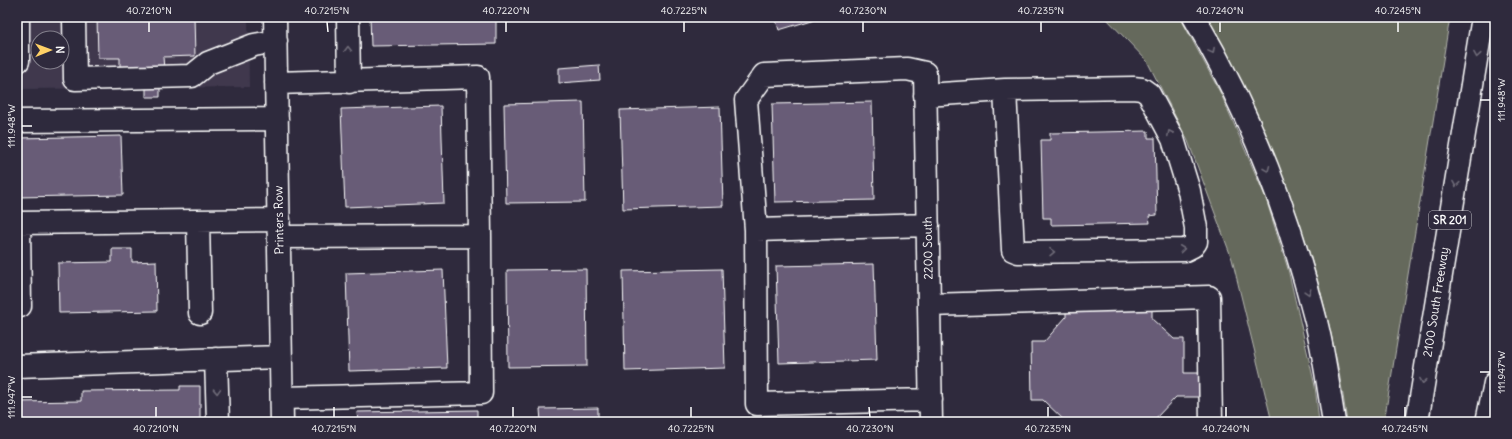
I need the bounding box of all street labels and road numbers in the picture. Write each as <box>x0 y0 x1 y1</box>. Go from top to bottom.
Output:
street label: Printers Row <box>270 185 287 255</box>
road number: SR 201 <box>1429 211 1471 229</box>
street label: 2200 South <box>919 216 936 280</box>
street label: 2100 South Freeway <box>1419 246 1452 358</box>

